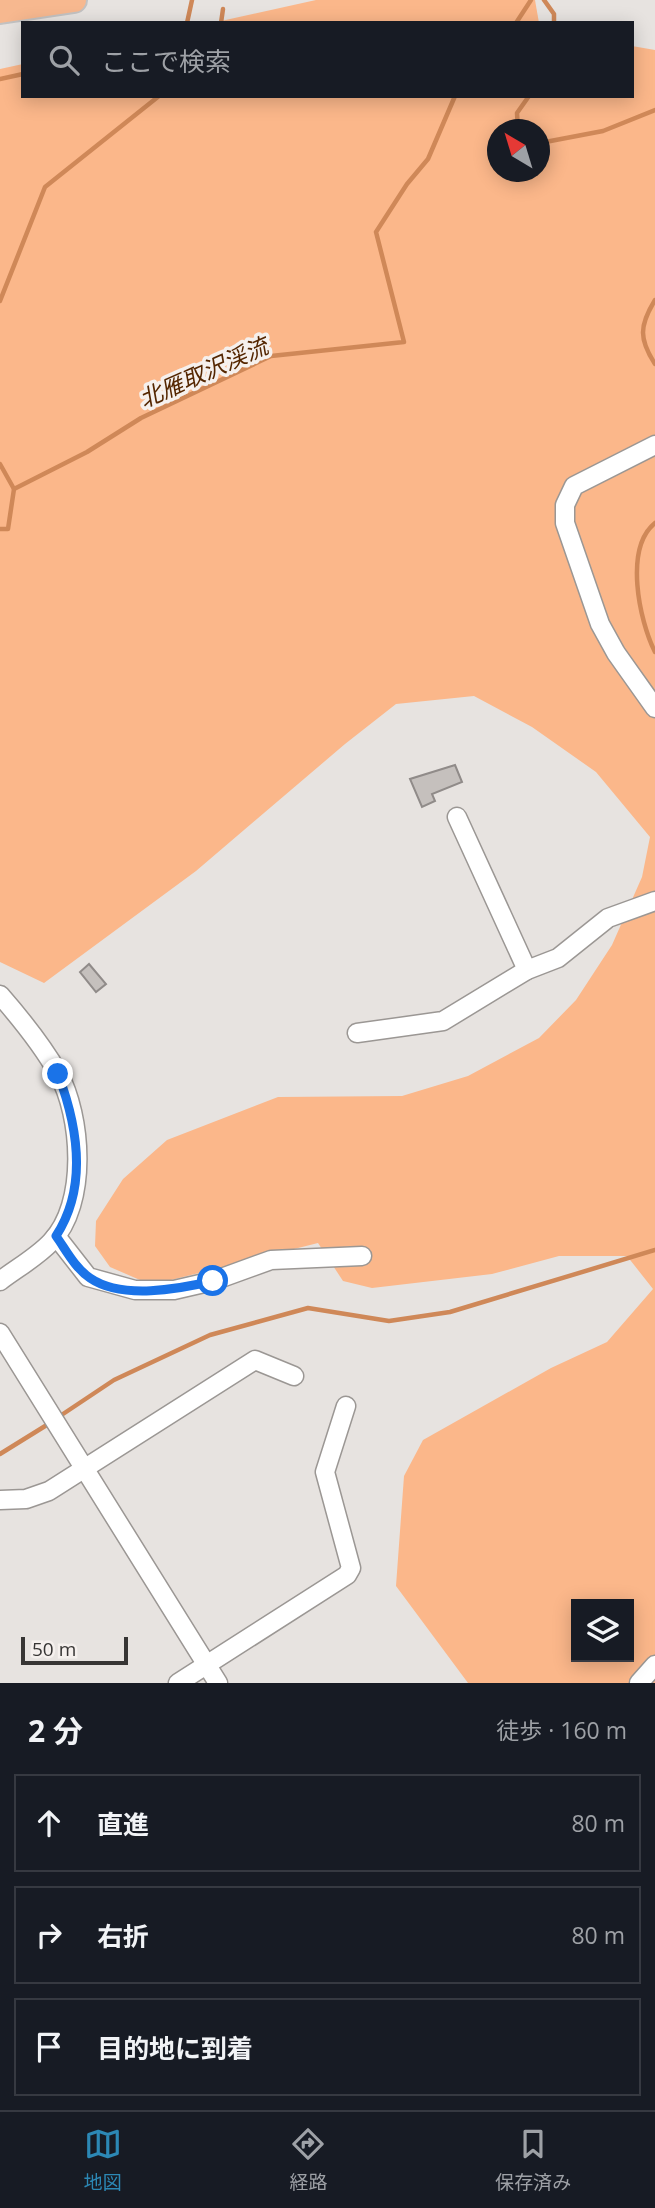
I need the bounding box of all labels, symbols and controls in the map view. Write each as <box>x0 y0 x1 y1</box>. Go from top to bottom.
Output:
search box <box>21 21 634 98</box>
icon: search <box>45 41 83 79</box>
text: ここで検索 <box>101 43 231 79</box>
north arrow <box>487 119 550 182</box>
water label: 北雁取沢渓流 <box>133 328 275 415</box>
route end <box>42 1058 73 1089</box>
route start <box>197 1265 228 1296</box>
map controls <box>571 1599 634 1662</box>
button: layers <box>571 1599 634 1662</box>
scale bar <box>21 1634 128 1666</box>
text: 50 m <box>32 1636 76 1662</box>
text: 2 分 <box>28 1710 83 1751</box>
text: 徒歩 · 160 m <box>496 1714 627 1746</box>
icon: ahead <box>30 1804 68 1842</box>
text: 直進 <box>97 1806 149 1842</box>
text: 80 m <box>571 1807 625 1839</box>
icon: right <box>30 1916 68 1954</box>
text: 右折 <box>97 1918 149 1954</box>
text: 80 m <box>571 1919 625 1951</box>
icon: arrive <box>30 2028 68 2066</box>
text: 目的地に到着 <box>97 2030 253 2066</box>
tab: 地図 <box>84 2125 122 2195</box>
tab: 経路 <box>289 2125 327 2195</box>
tab: 保存済み <box>495 2125 571 2195</box>

